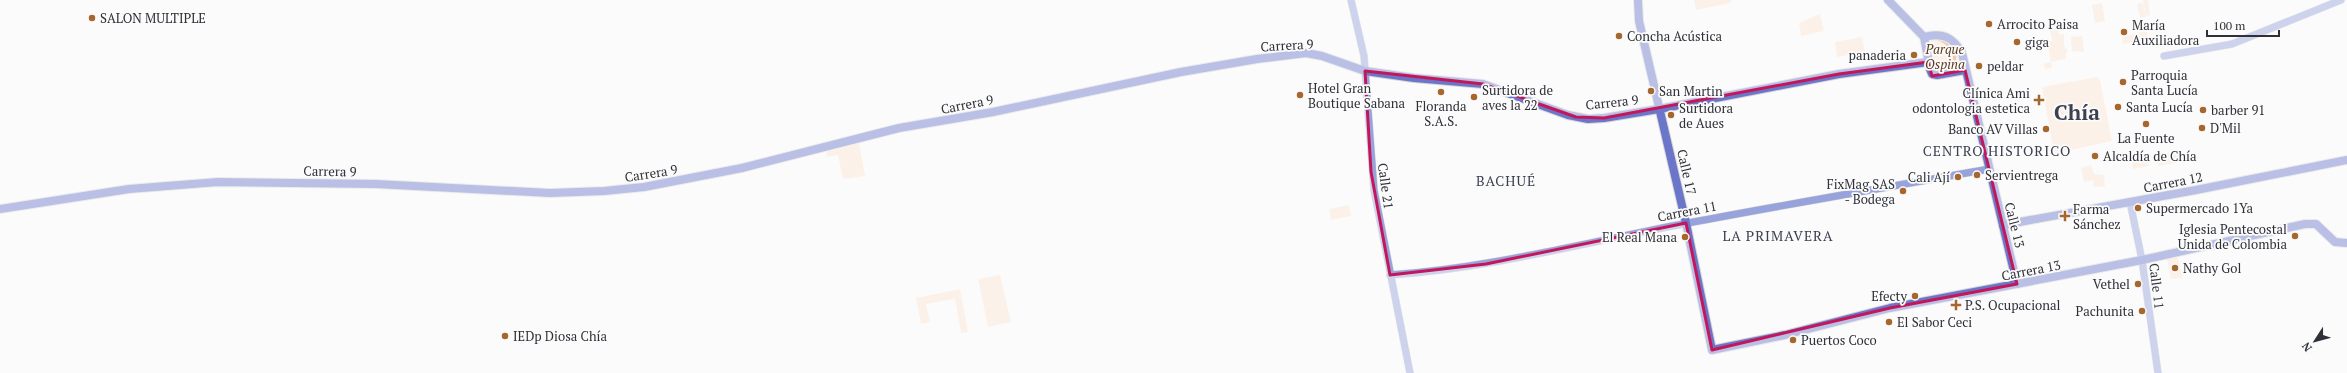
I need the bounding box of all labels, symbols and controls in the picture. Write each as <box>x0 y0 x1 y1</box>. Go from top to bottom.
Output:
place label: SALON MULTIPLE <box>100 9 206 27</box>
scale bar <box>2207 12 2279 38</box>
marker: SALON MULTIPLE <box>87 13 97 23</box>
place label: Arrocito Paisa <box>1997 15 2079 33</box>
place label: María Auxiliadora <box>2132 16 2200 49</box>
text: 100 m <box>2213 18 2246 33</box>
marker: Arrocito Paisa <box>1984 19 1994 29</box>
place label: Concha Acústica <box>1627 27 1722 45</box>
marker: María Auxiliadora <box>2119 27 2129 37</box>
marker: Concha Acústica <box>1614 31 1624 41</box>
place label: giga <box>2025 33 2050 51</box>
street label: Carrera 9 <box>1260 35 1314 55</box>
marker: giga <box>2012 37 2022 47</box>
park label: Parque Ospina <box>1924 40 1965 73</box>
place label: panaderia <box>1849 46 1906 64</box>
marker: panaderia <box>1909 50 1919 60</box>
place label: peldar <box>1987 57 2024 75</box>
marker: peldar <box>1974 61 1984 71</box>
place label: Parroquia Santa Lucía <box>2131 66 2198 99</box>
marker: Parroquia Santa Lucía <box>2118 77 2128 87</box>
place label: Hotel Gran Boutique Sabana <box>1308 79 1406 112</box>
place label: Surtidora de aves la 22 <box>1482 81 1553 114</box>
place label: San Martin <box>1659 82 1723 100</box>
place label: Clínica Ami odontologia estetica <box>1912 84 2030 117</box>
marker: San Martin <box>1646 86 1656 96</box>
marker: Floranda S.A.S. <box>1436 87 1446 97</box>
street label: Carrera 9 <box>939 90 995 118</box>
marker: Hotel Gran Boutique Sabana <box>1295 90 1305 100</box>
street label: Carrera 9 <box>1585 90 1639 114</box>
marker: Surtidora de aves la 22 <box>1469 92 1479 102</box>
marker: Clínica Ami odontologia estetica <box>2033 94 2045 106</box>
place label: Floranda S.A.S. <box>1415 97 1467 130</box>
district label: Chía <box>2054 98 2100 126</box>
place label: Santa Lucía <box>2126 98 2193 116</box>
place label: Surtidora de Aues <box>1679 99 1734 132</box>
place label: barber 91 <box>2211 101 2265 119</box>
marker: Santa Lucía <box>2113 102 2123 112</box>
marker: barber 91 <box>2198 105 2208 115</box>
marker: Surtidora de Aues <box>1666 110 1676 120</box>
marker: La Fuente <box>2141 119 2151 129</box>
place label: D'Mil <box>2210 119 2241 137</box>
place label: Banco AV Villas <box>1948 120 2038 138</box>
marker: D'Mil <box>2197 123 2207 133</box>
marker: Banco AV Villas <box>2041 124 2051 134</box>
place label: La Fuente <box>2117 129 2175 147</box>
district label: CENTRO HISTORICO <box>1923 141 2071 160</box>
street label: Calle 17 <box>1673 147 1701 197</box>
place label: Alcaldía de Chía <box>2103 147 2197 165</box>
marker: Alcaldía de Chía <box>2090 151 2100 161</box>
street label: Carrera 9 <box>623 160 679 186</box>
street label: Carrera 9 <box>303 162 357 180</box>
street label: Calle 21 <box>1374 162 1398 210</box>
place label: Servientrega <box>1985 166 2059 184</box>
street label: Carrera 12 <box>2142 167 2204 197</box>
place label: Cali Ají <box>1908 168 1950 186</box>
marker: Servientrega <box>1972 170 1982 180</box>
district label: BACHUÉ <box>1476 171 1536 190</box>
marker: Cali Ají <box>1953 172 1963 182</box>
place label: FixMag SAS - Bodega <box>1827 175 1895 208</box>
marker: FixMag SAS - Bodega <box>1898 186 1908 196</box>
street label: Carrera 11 <box>1656 196 1718 226</box>
place label: Supermercado 1Ya <box>2146 199 2254 217</box>
street label: Calle 13 <box>2001 200 2029 250</box>
place label: Farma Sánchez <box>2073 200 2121 233</box>
marker: Supermercado 1Ya <box>2133 203 2143 213</box>
marker: Farma Sánchez <box>2060 211 2070 221</box>
place label: Iglesia Pentecostal Unida de Colombia <box>2178 220 2287 253</box>
district label: LA PRIMAVERA <box>1722 226 1834 245</box>
place label: El Real Mana <box>1602 228 1677 246</box>
marker: Iglesia Pentecostal Unida de Colombia <box>2290 231 2300 241</box>
marker: El Real Mana <box>1680 232 1690 242</box>
street label: Carrera 13 <box>2000 255 2062 285</box>
place label: Nathy Gol <box>2183 259 2241 277</box>
street label: Calle 11 <box>2145 262 2169 310</box>
marker: Nathy Gol <box>2170 263 2180 273</box>
place label: Vethel <box>2093 275 2130 293</box>
marker: Vethel <box>2133 279 2143 289</box>
place label: Efecty <box>1871 287 1907 305</box>
marker: Efecty <box>1910 291 1920 301</box>
place label: P.S. Ocupacional <box>1965 296 2061 314</box>
marker: P.S. Ocupacional <box>1950 299 1962 311</box>
place label: Pachunita <box>2076 302 2134 320</box>
marker: Pachunita <box>2137 306 2147 316</box>
place label: El Sabor Ceci <box>1897 313 1972 331</box>
marker: El Sabor Ceci <box>1884 317 1894 327</box>
north arrow <box>2295 321 2335 361</box>
place label: IEDp Diosa Chía <box>513 327 607 345</box>
marker: IEDp Diosa Chía <box>500 331 510 341</box>
place label: Puertos Coco <box>1801 331 1877 349</box>
marker: Puertos Coco <box>1788 335 1798 345</box>
text: N <box>2298 339 2315 354</box>

